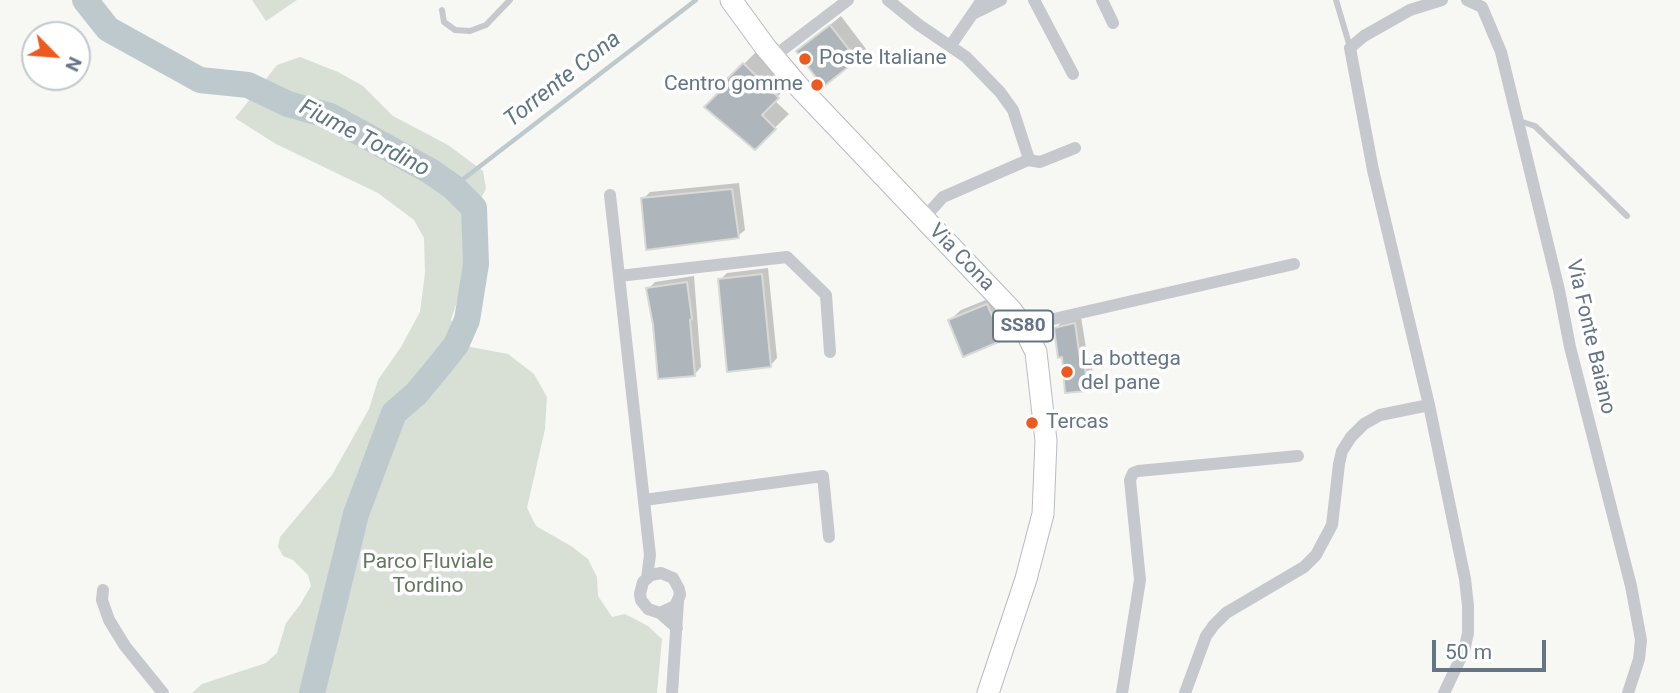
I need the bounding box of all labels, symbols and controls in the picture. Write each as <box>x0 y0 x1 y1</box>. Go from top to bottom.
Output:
north arrow <box>21 21 91 91</box>
water label: Torrente Cona <box>499 26 627 134</box>
place label: Poste Italiane <box>819 46 947 72</box>
marker: Poste Italiane <box>797 51 813 67</box>
text: N <box>60 53 87 75</box>
place label: Centro gomme <box>664 72 803 98</box>
marker: Centro gomme <box>809 77 825 93</box>
water label: Fiume Tordino <box>294 94 434 184</box>
street label: Via Cona <box>923 219 999 297</box>
street label: Via Fonte Baiano <box>1560 257 1620 417</box>
road number: SS80 <box>993 310 1053 342</box>
place label: La bottega del pane <box>1081 347 1181 397</box>
marker: La bottega del pane <box>1059 364 1075 380</box>
place label: Tercas <box>1046 410 1109 436</box>
marker: Tercas <box>1024 415 1040 431</box>
park label: Parco Fluviale Tordino <box>363 550 493 600</box>
scale bar <box>1435 626 1549 670</box>
text: 50 m <box>1445 640 1492 664</box>

